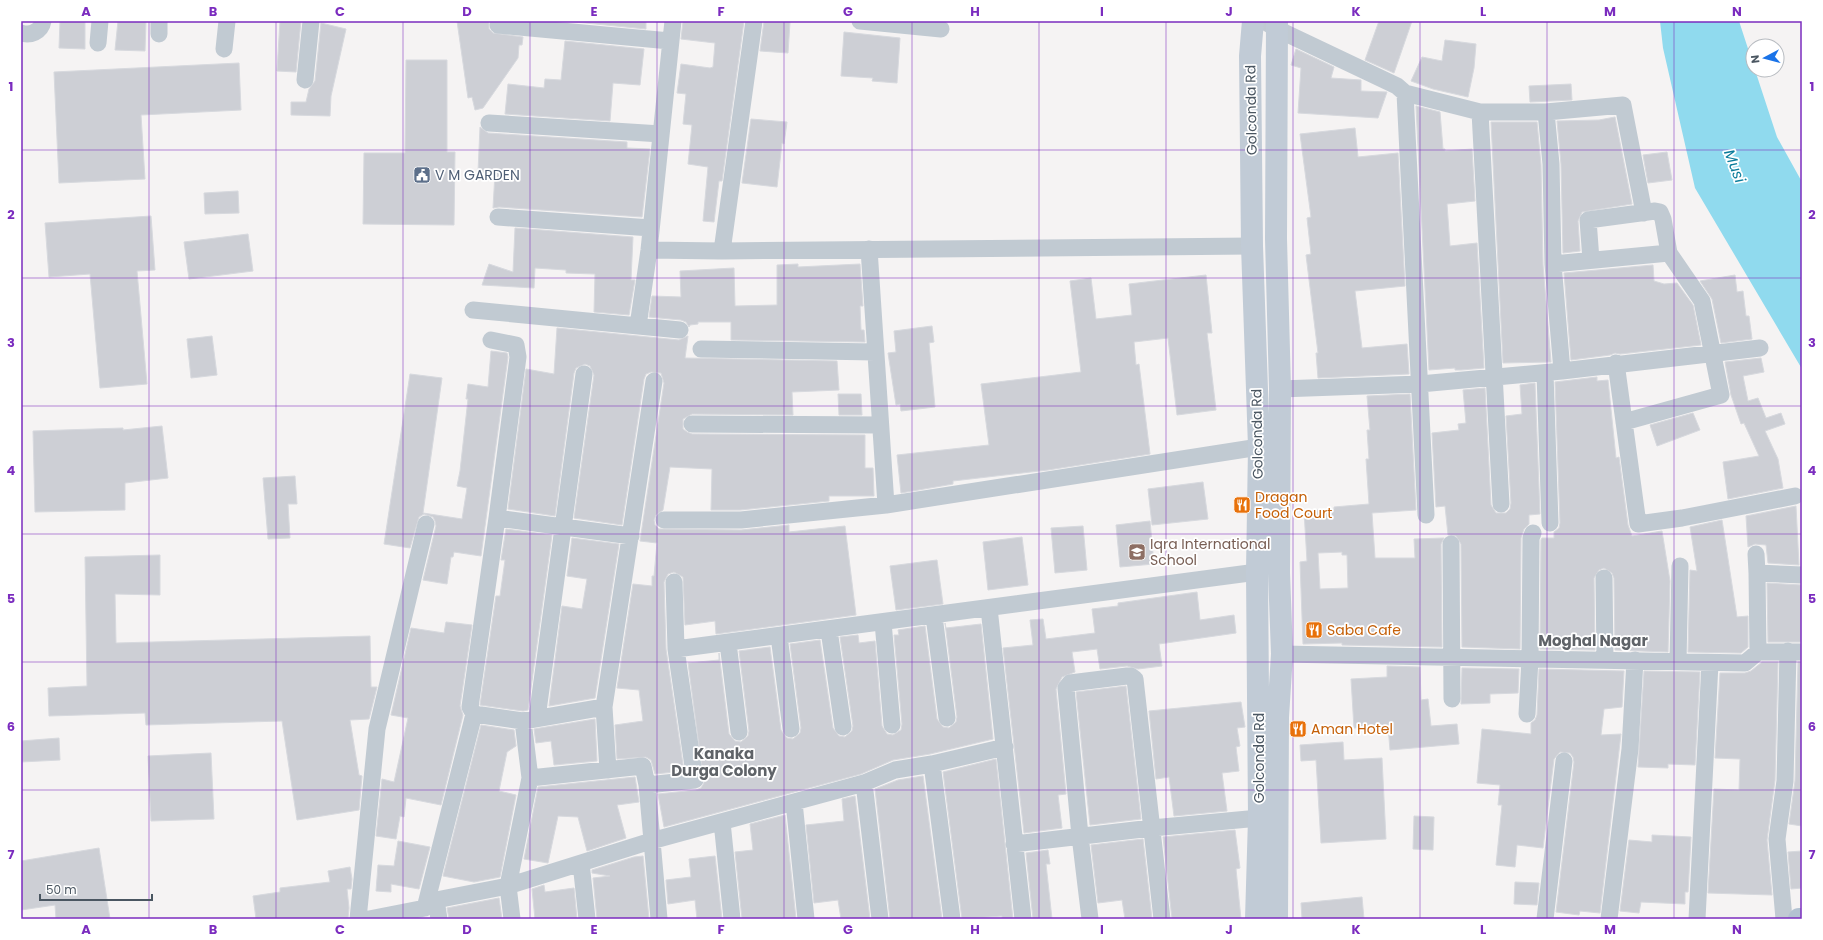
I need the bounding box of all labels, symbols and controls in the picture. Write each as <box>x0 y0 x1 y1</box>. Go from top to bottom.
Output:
text: A <box>81 2 91 21</box>
text: B <box>209 2 218 21</box>
text: C <box>335 2 345 21</box>
text: D <box>462 2 472 21</box>
text: E <box>590 2 598 21</box>
text: F <box>717 2 725 21</box>
text: G <box>843 2 853 21</box>
text: H <box>970 2 980 21</box>
text: I <box>1100 2 1104 21</box>
text: J <box>1225 2 1233 21</box>
text: K <box>1351 2 1361 21</box>
text: L <box>1480 2 1486 21</box>
text: M <box>1604 2 1616 21</box>
text: N <box>1732 2 1742 21</box>
north arrow <box>1745 38 1785 78</box>
text: N <box>1747 54 1764 64</box>
street label: Golconda Rd <box>1240 65 1262 155</box>
text: 1 <box>9 77 13 96</box>
text: 1 <box>1810 77 1814 96</box>
water label: Musi <box>1719 146 1751 186</box>
public building icon: V M GARDEN <box>412 165 432 185</box>
place label: V M GARDEN <box>435 165 520 185</box>
text: 2 <box>7 205 15 224</box>
text: 2 <box>1808 205 1816 224</box>
text: 3 <box>7 333 15 352</box>
text: 3 <box>1808 333 1816 352</box>
street label: Golconda Rd <box>1246 389 1268 479</box>
text: 4 <box>7 461 16 480</box>
text: 4 <box>1808 461 1817 480</box>
place label: Dragan Food Court <box>1255 487 1332 523</box>
restaurant icon: Dragan Food Court <box>1232 495 1252 515</box>
place label: Iqra International School <box>1150 534 1271 570</box>
school or university icon: Iqra International School <box>1127 542 1147 562</box>
text: 5 <box>7 589 15 608</box>
text: 5 <box>1808 589 1816 608</box>
restaurant icon: Saba Cafe <box>1304 620 1324 640</box>
place label: Saba Cafe <box>1327 620 1401 640</box>
district label: Moghal Nagar <box>1538 630 1648 651</box>
street label: Golconda Rd <box>1249 713 1269 803</box>
text: 6 <box>7 717 15 736</box>
text: 6 <box>1808 717 1816 736</box>
restaurant icon: Aman Hotel <box>1288 719 1308 739</box>
place label: Aman Hotel <box>1311 719 1393 739</box>
district label: Kanaka Durga Colony <box>671 743 777 781</box>
text: 7 <box>8 845 15 864</box>
text: 7 <box>1809 845 1816 864</box>
scale bar <box>40 876 152 902</box>
text: 50 m <box>46 881 77 898</box>
text: A <box>81 920 91 939</box>
text: B <box>209 920 218 939</box>
text: C <box>335 920 345 939</box>
text: D <box>462 920 472 939</box>
text: E <box>590 920 598 939</box>
text: F <box>717 920 725 939</box>
text: G <box>843 920 853 939</box>
text: H <box>970 920 980 939</box>
text: I <box>1100 920 1104 939</box>
text: J <box>1225 920 1233 939</box>
text: K <box>1351 920 1361 939</box>
text: L <box>1480 920 1486 939</box>
text: M <box>1604 920 1616 939</box>
text: N <box>1732 920 1742 939</box>

